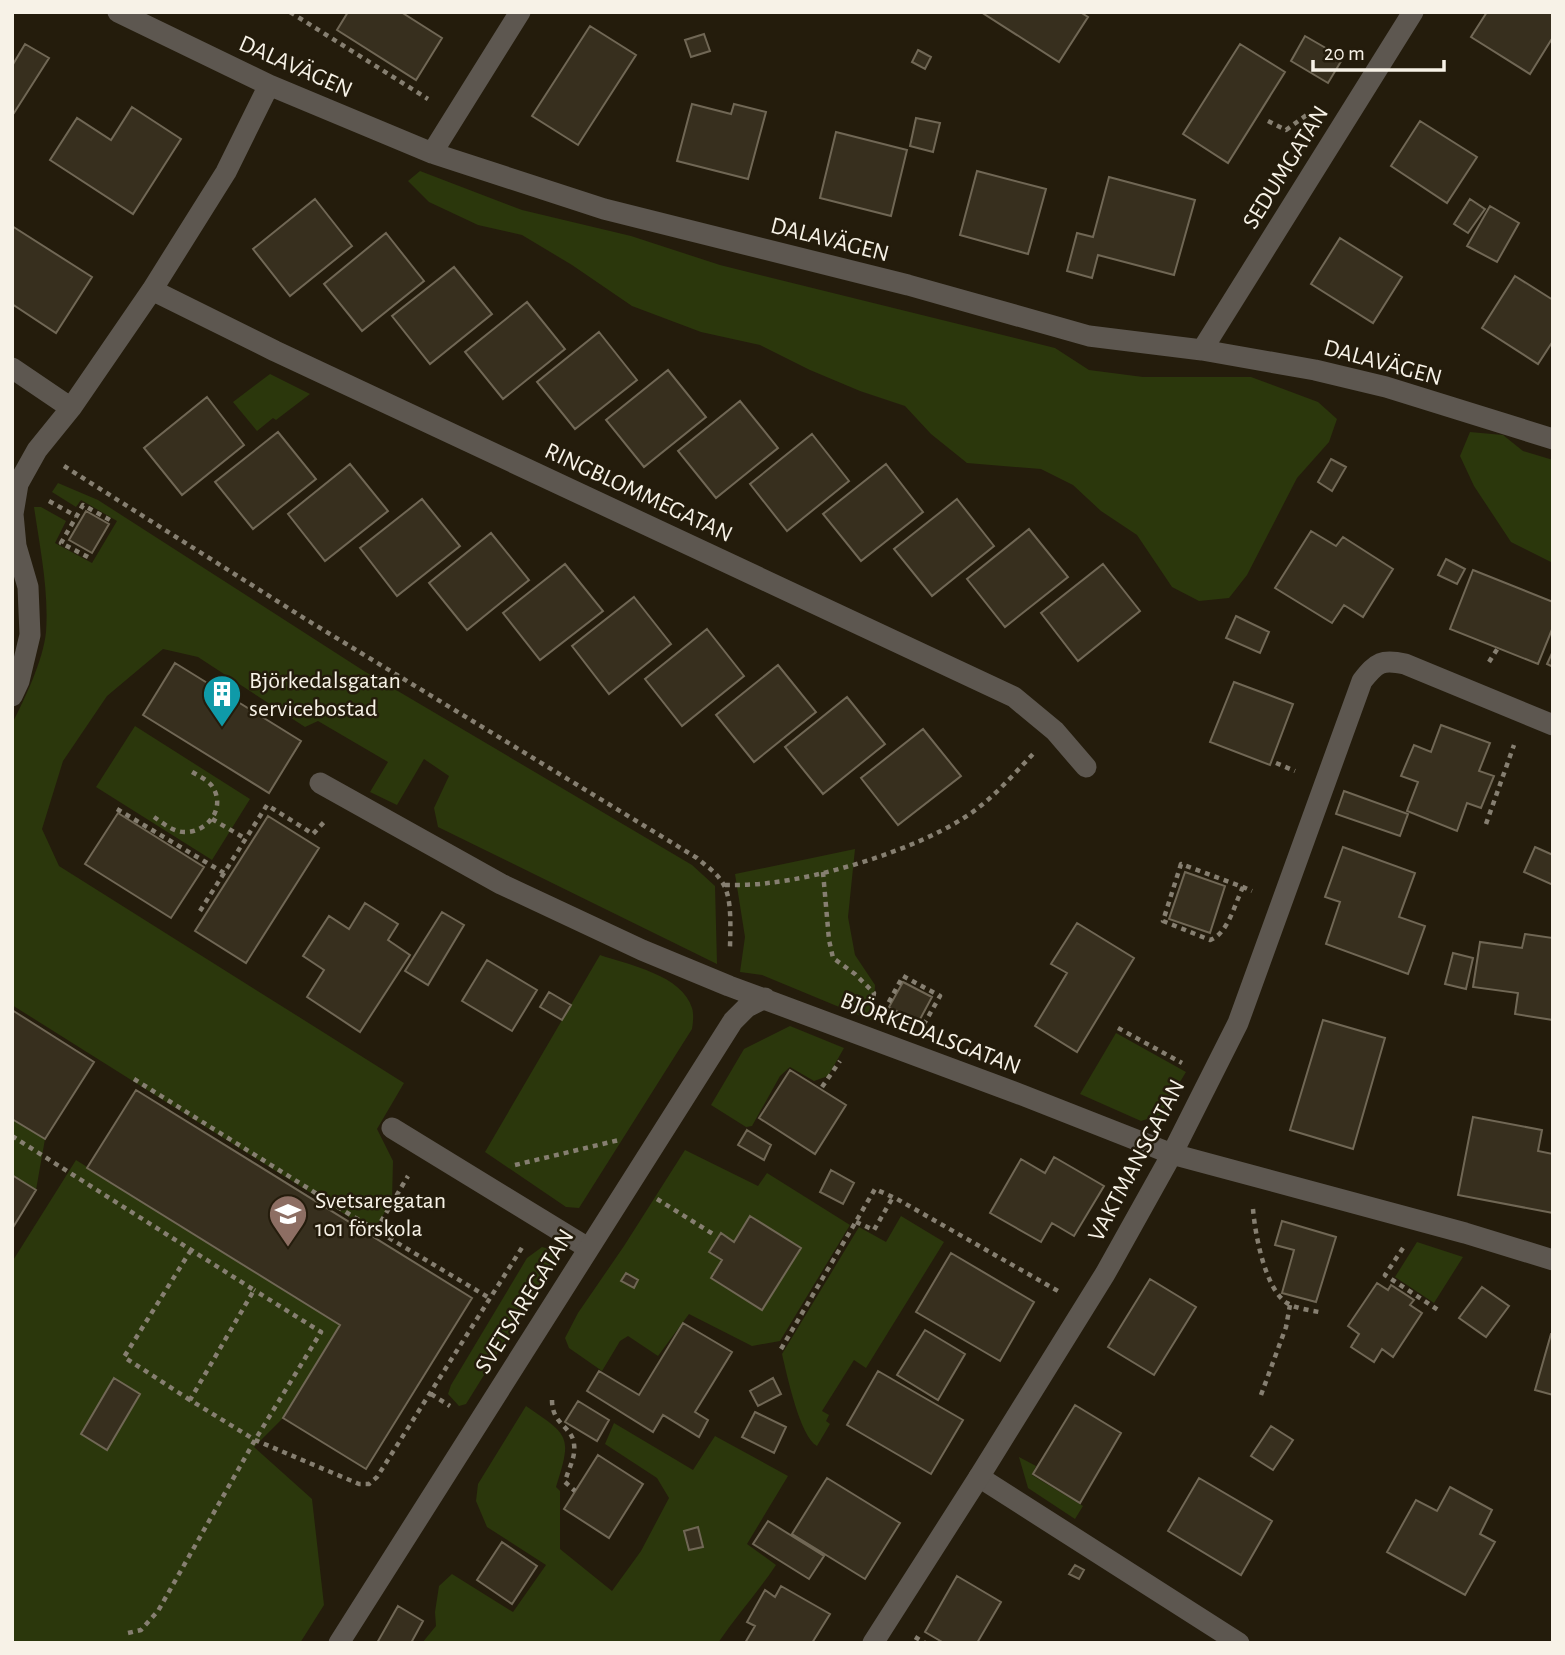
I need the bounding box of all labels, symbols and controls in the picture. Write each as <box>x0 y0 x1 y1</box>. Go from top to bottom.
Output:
scale bar <box>1313 28 1444 72</box>
street label: DALAVÄGEN <box>235 30 356 103</box>
text: 20 m <box>1324 43 1365 64</box>
street label: SEDUMGATAN <box>1239 102 1333 233</box>
street label: DALAVÄGEN <box>768 213 892 266</box>
street label: DALAVÄGEN <box>1321 335 1445 390</box>
street label: RINGBLOMMEGATAN <box>541 439 736 547</box>
place label: Björkedalsgatan servicebostad <box>249 669 401 721</box>
building icon: Björkedalsgatan servicebostad <box>201 673 243 728</box>
street label: BJÖRKEDALSGATAN <box>837 988 1025 1079</box>
street label: VAKTMANSGATAN <box>1084 1076 1190 1245</box>
place label: Svetsaregatan 101 förskola <box>315 1189 446 1241</box>
school or university icon: Svetsaregatan 101 förskola <box>267 1193 309 1248</box>
street label: SVETSAREGATAN <box>471 1225 579 1378</box>

